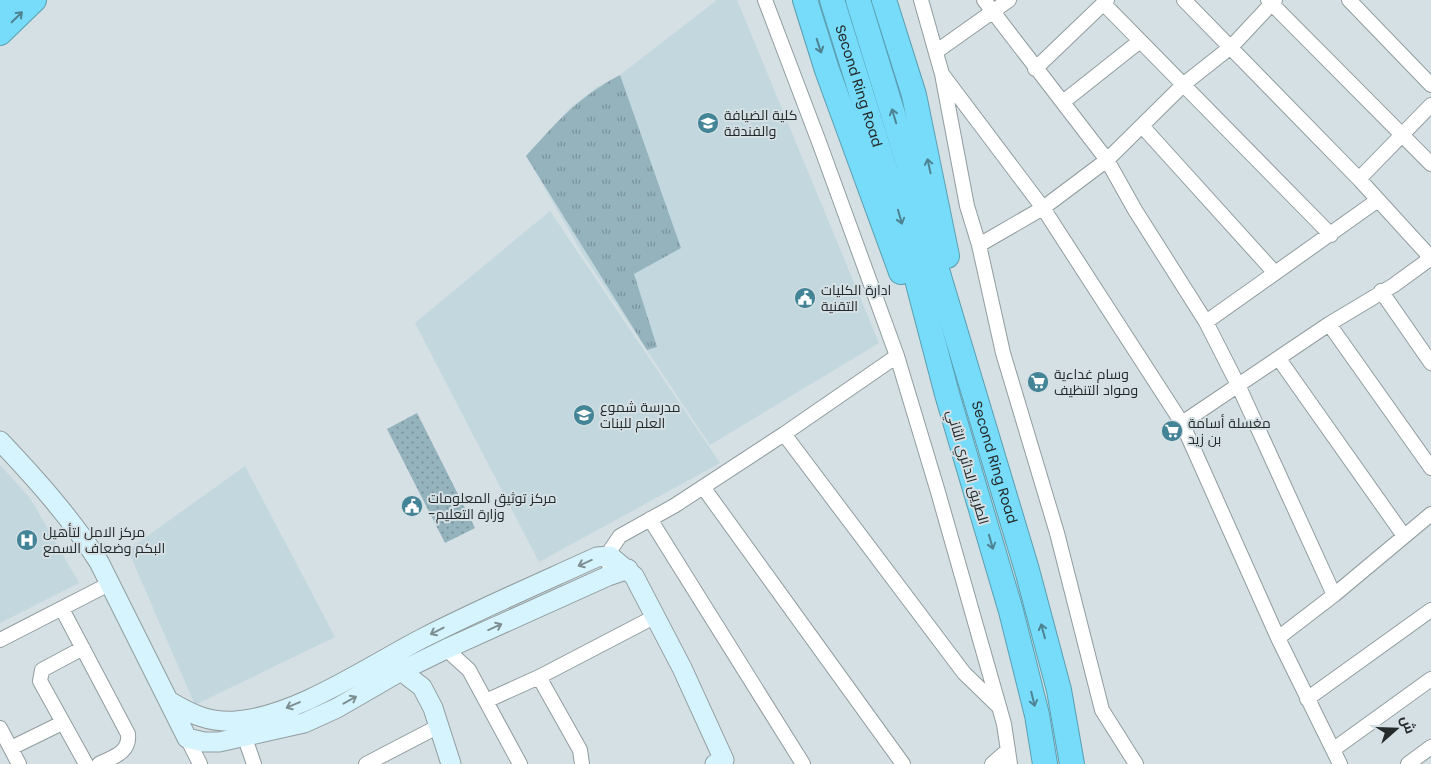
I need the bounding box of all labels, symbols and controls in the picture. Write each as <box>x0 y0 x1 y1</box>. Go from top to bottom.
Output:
one-way arrow <box>11 11 23 23</box>
street label: Second Ring Road <box>830 22 887 150</box>
one-way arrow <box>815 38 825 54</box>
place label: كلية الضيافة والفندقة <box>724 105 797 141</box>
one-way arrow <box>888 109 898 125</box>
school or university icon: كلية الضيافة والفندقة <box>696 111 720 135</box>
one-way arrow <box>923 159 933 175</box>
one-way arrow <box>896 209 906 225</box>
place label: ادارة الكليات التقنية <box>821 280 891 316</box>
public building icon: ادارة الكليات التقنية <box>793 286 817 310</box>
place label: وسام غداءية ومواد التنظيف <box>1054 364 1138 400</box>
supermarket icon: وسام غداءية ومواد التنظيف <box>1026 370 1050 394</box>
place label: مدرسة شموع العلم للبنات <box>600 397 680 433</box>
street label: Second Ring Road <box>967 398 1022 526</box>
school or university icon: مدرسة شموع العلم للبنات <box>572 403 596 427</box>
street label: الطريق الدائري الثاني <box>940 407 994 527</box>
place label: مغسلة أسامة بن زيد <box>1188 413 1271 449</box>
supermarket icon: مغسلة أسامة بن زيد <box>1160 419 1184 443</box>
place label: مركز توثيق المعلومات -وزارة التعليم <box>428 488 556 524</box>
public building icon: مركز توثيق المعلومات -وزارة التعليم <box>400 494 424 518</box>
place label: مركز الامل لتأهيل البكم وضعاف السمع <box>43 522 165 558</box>
hospital icon: مركز الامل لتأهيل البكم وضعاف السمع <box>15 528 39 552</box>
one-way arrow <box>986 534 996 550</box>
one-way arrow <box>578 558 593 568</box>
one-way arrow <box>487 621 502 631</box>
one-way arrow <box>1038 623 1048 639</box>
one-way arrow <box>430 627 445 636</box>
one-way arrow <box>1029 691 1038 707</box>
one-way arrow <box>343 695 357 705</box>
one-way arrow <box>286 701 301 711</box>
north arrow <box>1371 704 1421 754</box>
text: ش <box>1396 713 1421 736</box>

